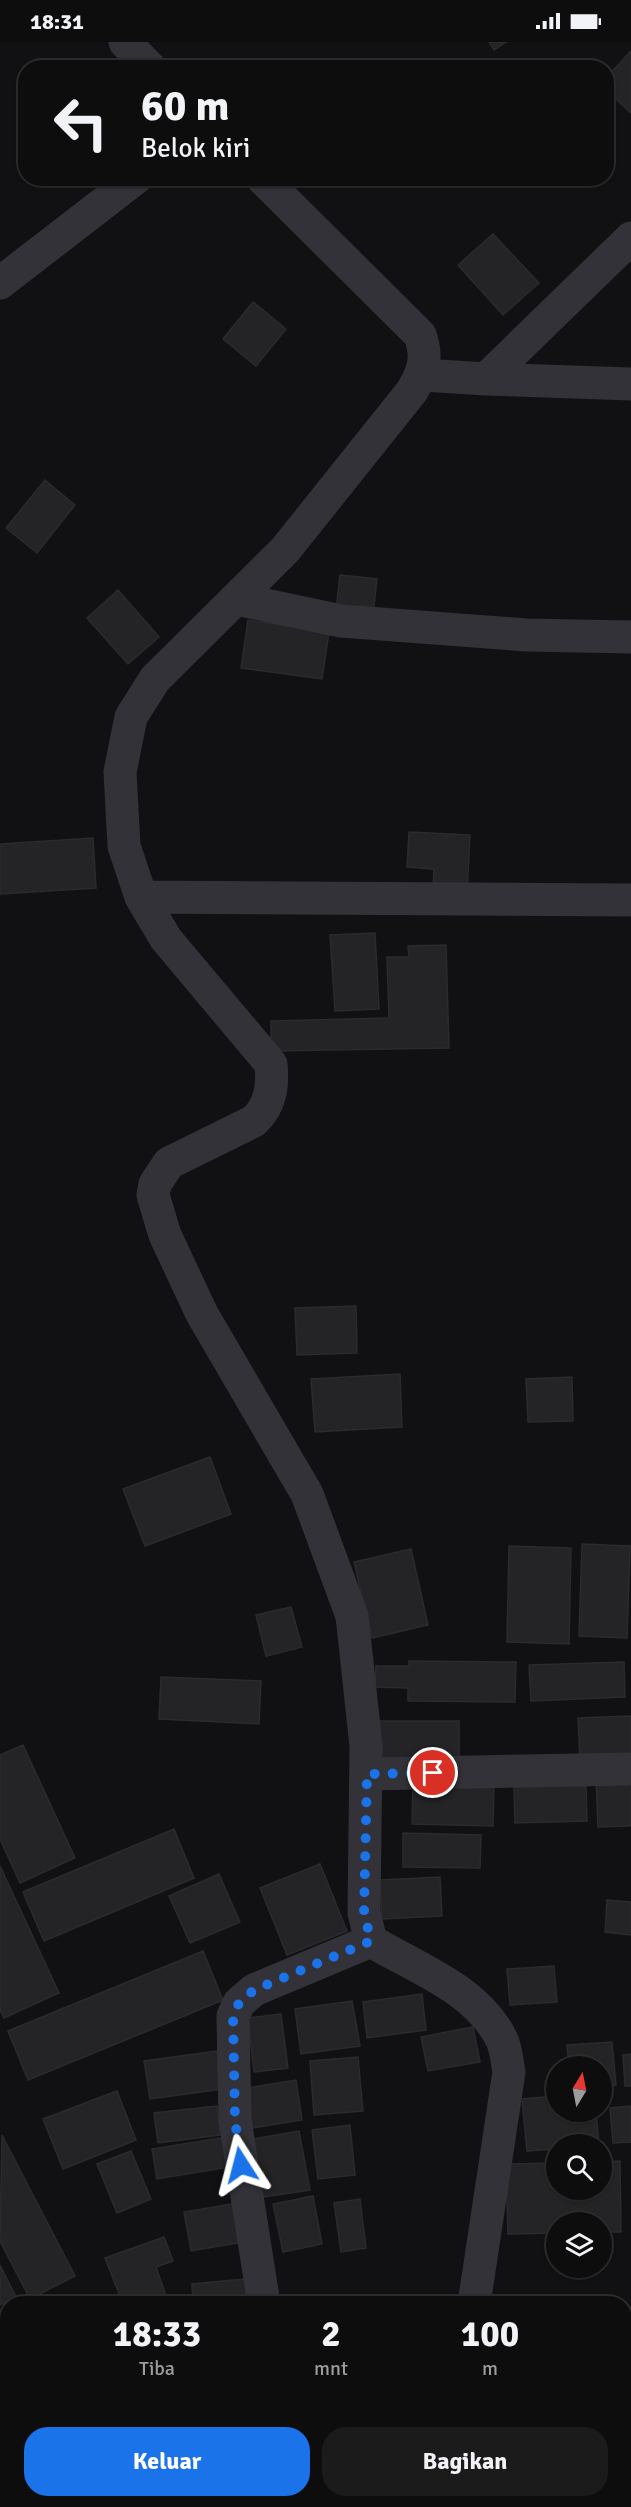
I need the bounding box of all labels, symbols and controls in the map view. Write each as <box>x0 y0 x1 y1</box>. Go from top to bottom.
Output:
text: 18:31 <box>30 8 84 35</box>
text: 60 m <box>141 81 230 132</box>
icon: left <box>42 84 120 162</box>
text: Belok kiri <box>141 132 250 165</box>
pin <box>407 1747 458 1798</box>
icon: arrive <box>416 1756 449 1789</box>
north arrow <box>546 2056 612 2122</box>
map controls <box>546 2056 612 2278</box>
position arrow <box>209 2133 273 2197</box>
button: search <box>546 2134 612 2200</box>
button: layers <box>546 2212 612 2278</box>
text: 18:33 <box>113 2312 201 2357</box>
text: 2 <box>321 2312 341 2357</box>
text: 100 <box>461 2312 519 2357</box>
text: Tiba <box>139 2356 175 2381</box>
text: mnt <box>314 2356 348 2381</box>
text: m <box>482 2356 498 2381</box>
button: Keluar <box>24 2427 310 2496</box>
button: Bagikan <box>322 2427 608 2496</box>

